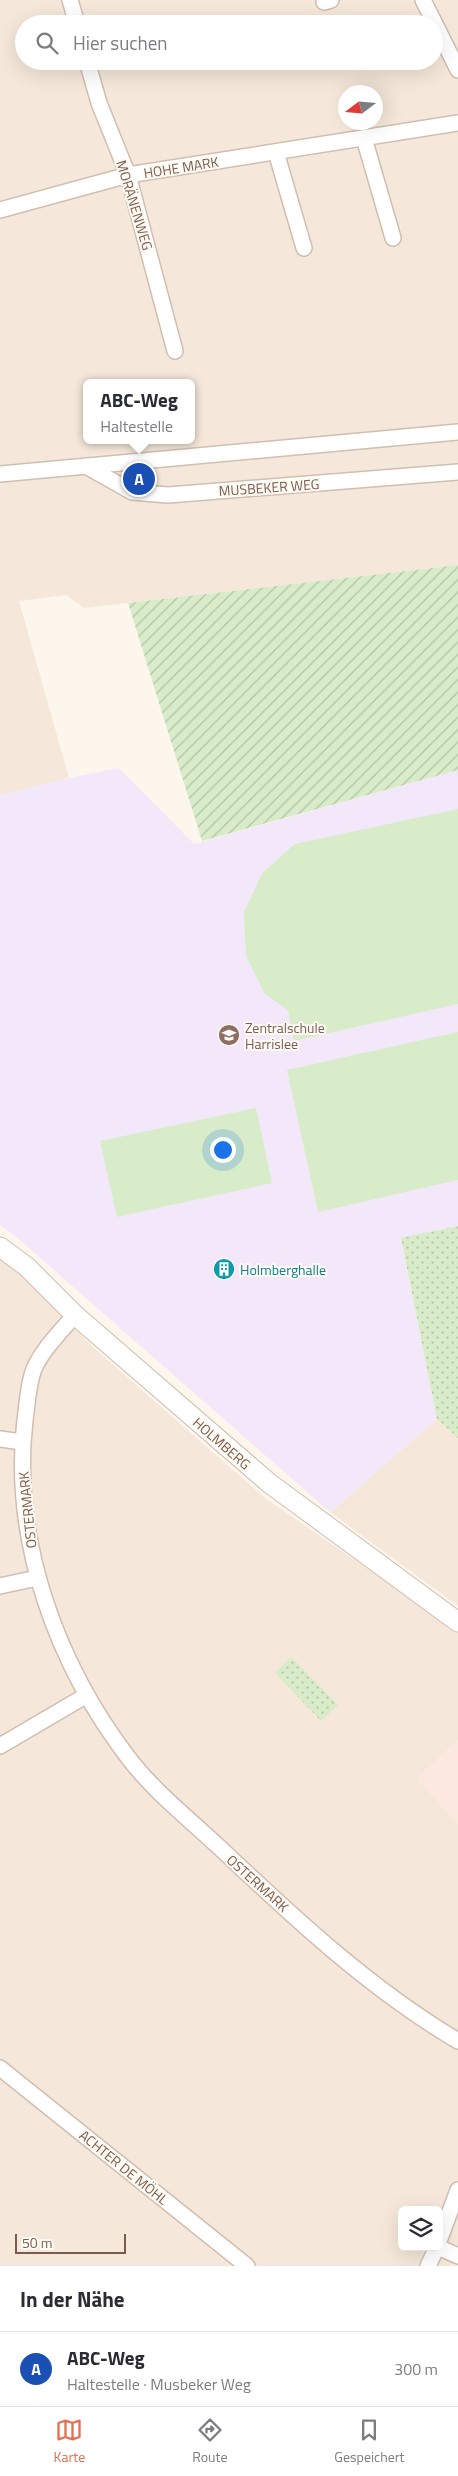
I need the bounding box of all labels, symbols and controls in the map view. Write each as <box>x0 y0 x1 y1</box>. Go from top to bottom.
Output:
search box <box>15 15 443 70</box>
text: Hier suchen <box>73 28 168 57</box>
icon: search <box>33 29 61 57</box>
north arrow <box>338 85 383 130</box>
street label: HOHE MARK <box>142 151 220 183</box>
street label: MORÄNENWEG <box>111 157 159 253</box>
popup <box>83 379 195 444</box>
text: ABC-Weg <box>100 385 178 414</box>
text: Haltestelle <box>100 414 173 438</box>
pin: A <box>123 460 155 498</box>
street label: MUSBEKER WEG <box>218 473 320 501</box>
place label: Zentralschule Harrislee <box>245 1017 325 1054</box>
school or university icon: Zentralschule Harrislee <box>217 1023 241 1047</box>
your location <box>210 1137 236 1163</box>
building icon: Holmberghalle <box>212 1257 236 1281</box>
place label: Holmberghalle <box>240 1259 326 1280</box>
street label: HOLMBERG <box>188 1412 256 1474</box>
street label: OSTERMARK <box>13 1470 41 1550</box>
street label: OSTERMARK <box>222 1849 294 1917</box>
street label: ACHTER DE MÖHL <box>75 2125 173 2210</box>
map controls <box>398 2206 443 2251</box>
button: layers <box>398 2206 443 2251</box>
scale bar <box>15 2231 126 2254</box>
text: 50 m <box>22 2232 52 2253</box>
text: In der Nähe <box>20 2283 125 2315</box>
text: ABC-Weg <box>67 2343 145 2372</box>
text: A <box>31 2357 41 2381</box>
text: 300 m <box>394 2357 438 2381</box>
text: Haltestelle · Musbeker Weg <box>67 2372 251 2396</box>
tab: Karte <box>53 2416 85 2467</box>
tab: Route <box>192 2416 227 2467</box>
tab: Gespeichert <box>334 2416 405 2467</box>

